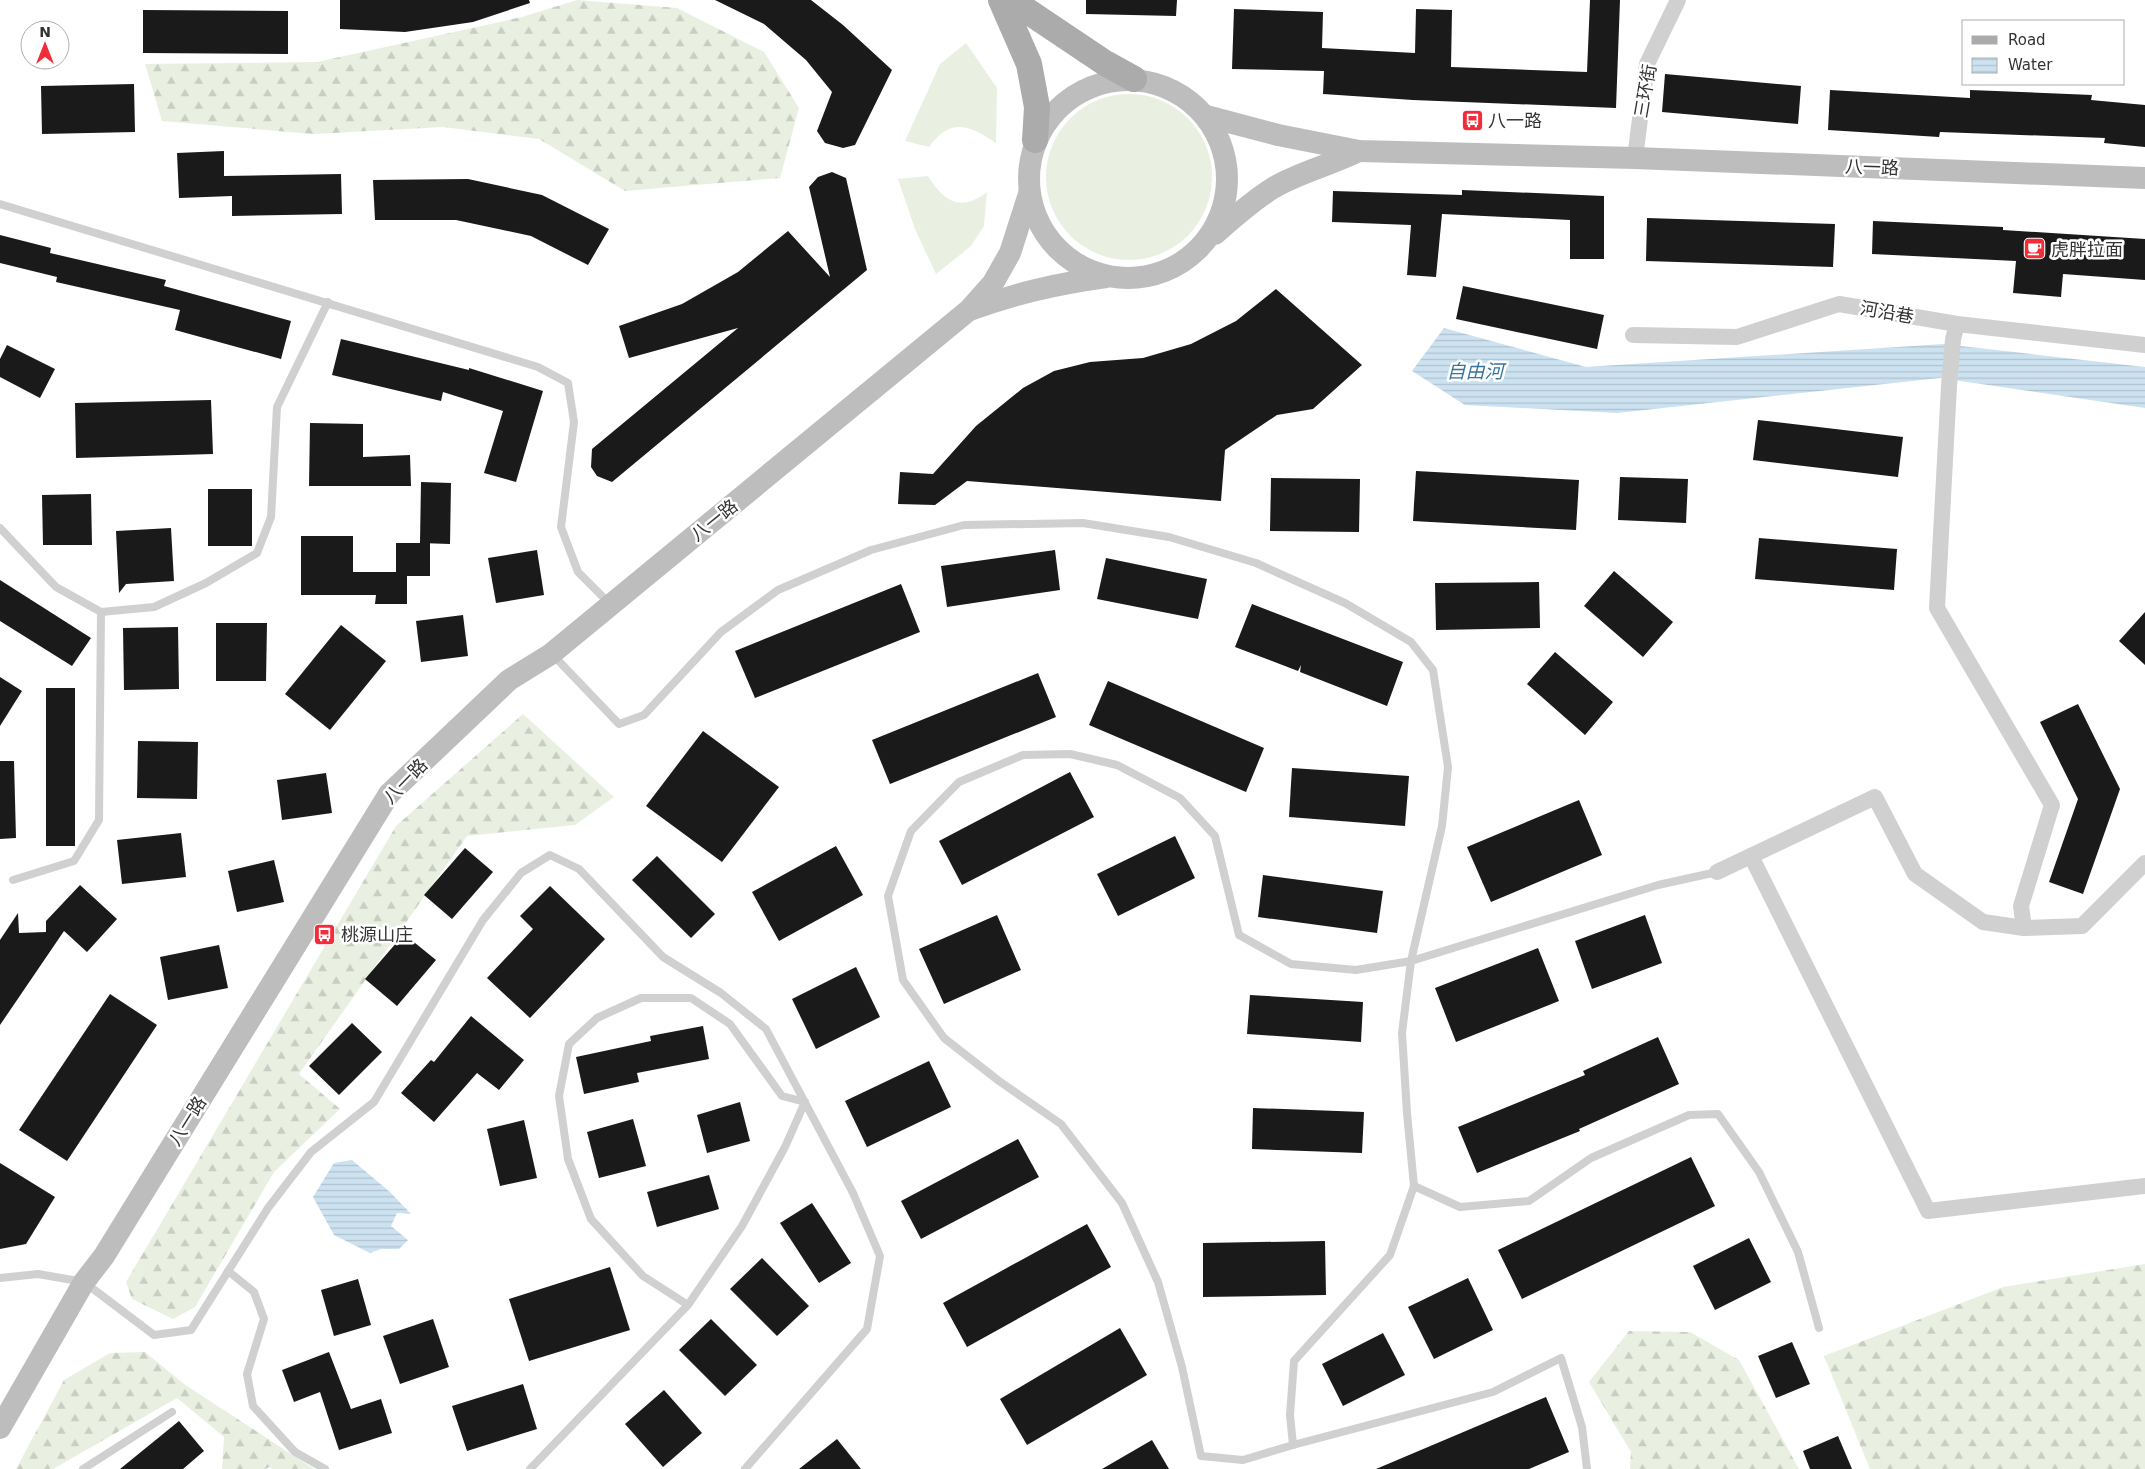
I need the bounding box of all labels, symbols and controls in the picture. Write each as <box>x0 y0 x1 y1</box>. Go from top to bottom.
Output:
north arrow <box>20 20 70 70</box>
legend <box>1962 20 2125 85</box>
text: N <box>39 24 51 40</box>
text: Road <box>2008 31 2046 49</box>
text: Water <box>2008 56 2053 74</box>
street label: 三环街 <box>1630 63 1660 119</box>
bus stop icon: 八一路 <box>1460 108 1484 132</box>
place label: 八一路 <box>1488 110 1542 131</box>
street label: 八一路 <box>1845 156 1899 178</box>
cafe icon: 虎胖拉面 <box>2023 237 2047 261</box>
place label: 虎胖拉面 <box>2051 239 2123 260</box>
street label: 河沿巷 <box>1859 297 1915 327</box>
water label: 自由河 <box>1446 360 1507 382</box>
street label: 八一路 <box>686 495 742 545</box>
street label: 八一路 <box>379 754 431 808</box>
bus stop icon: 桃源山庄 <box>313 922 337 946</box>
place label: 桃源山庄 <box>341 924 413 945</box>
street label: 八一路 <box>164 1093 210 1149</box>

